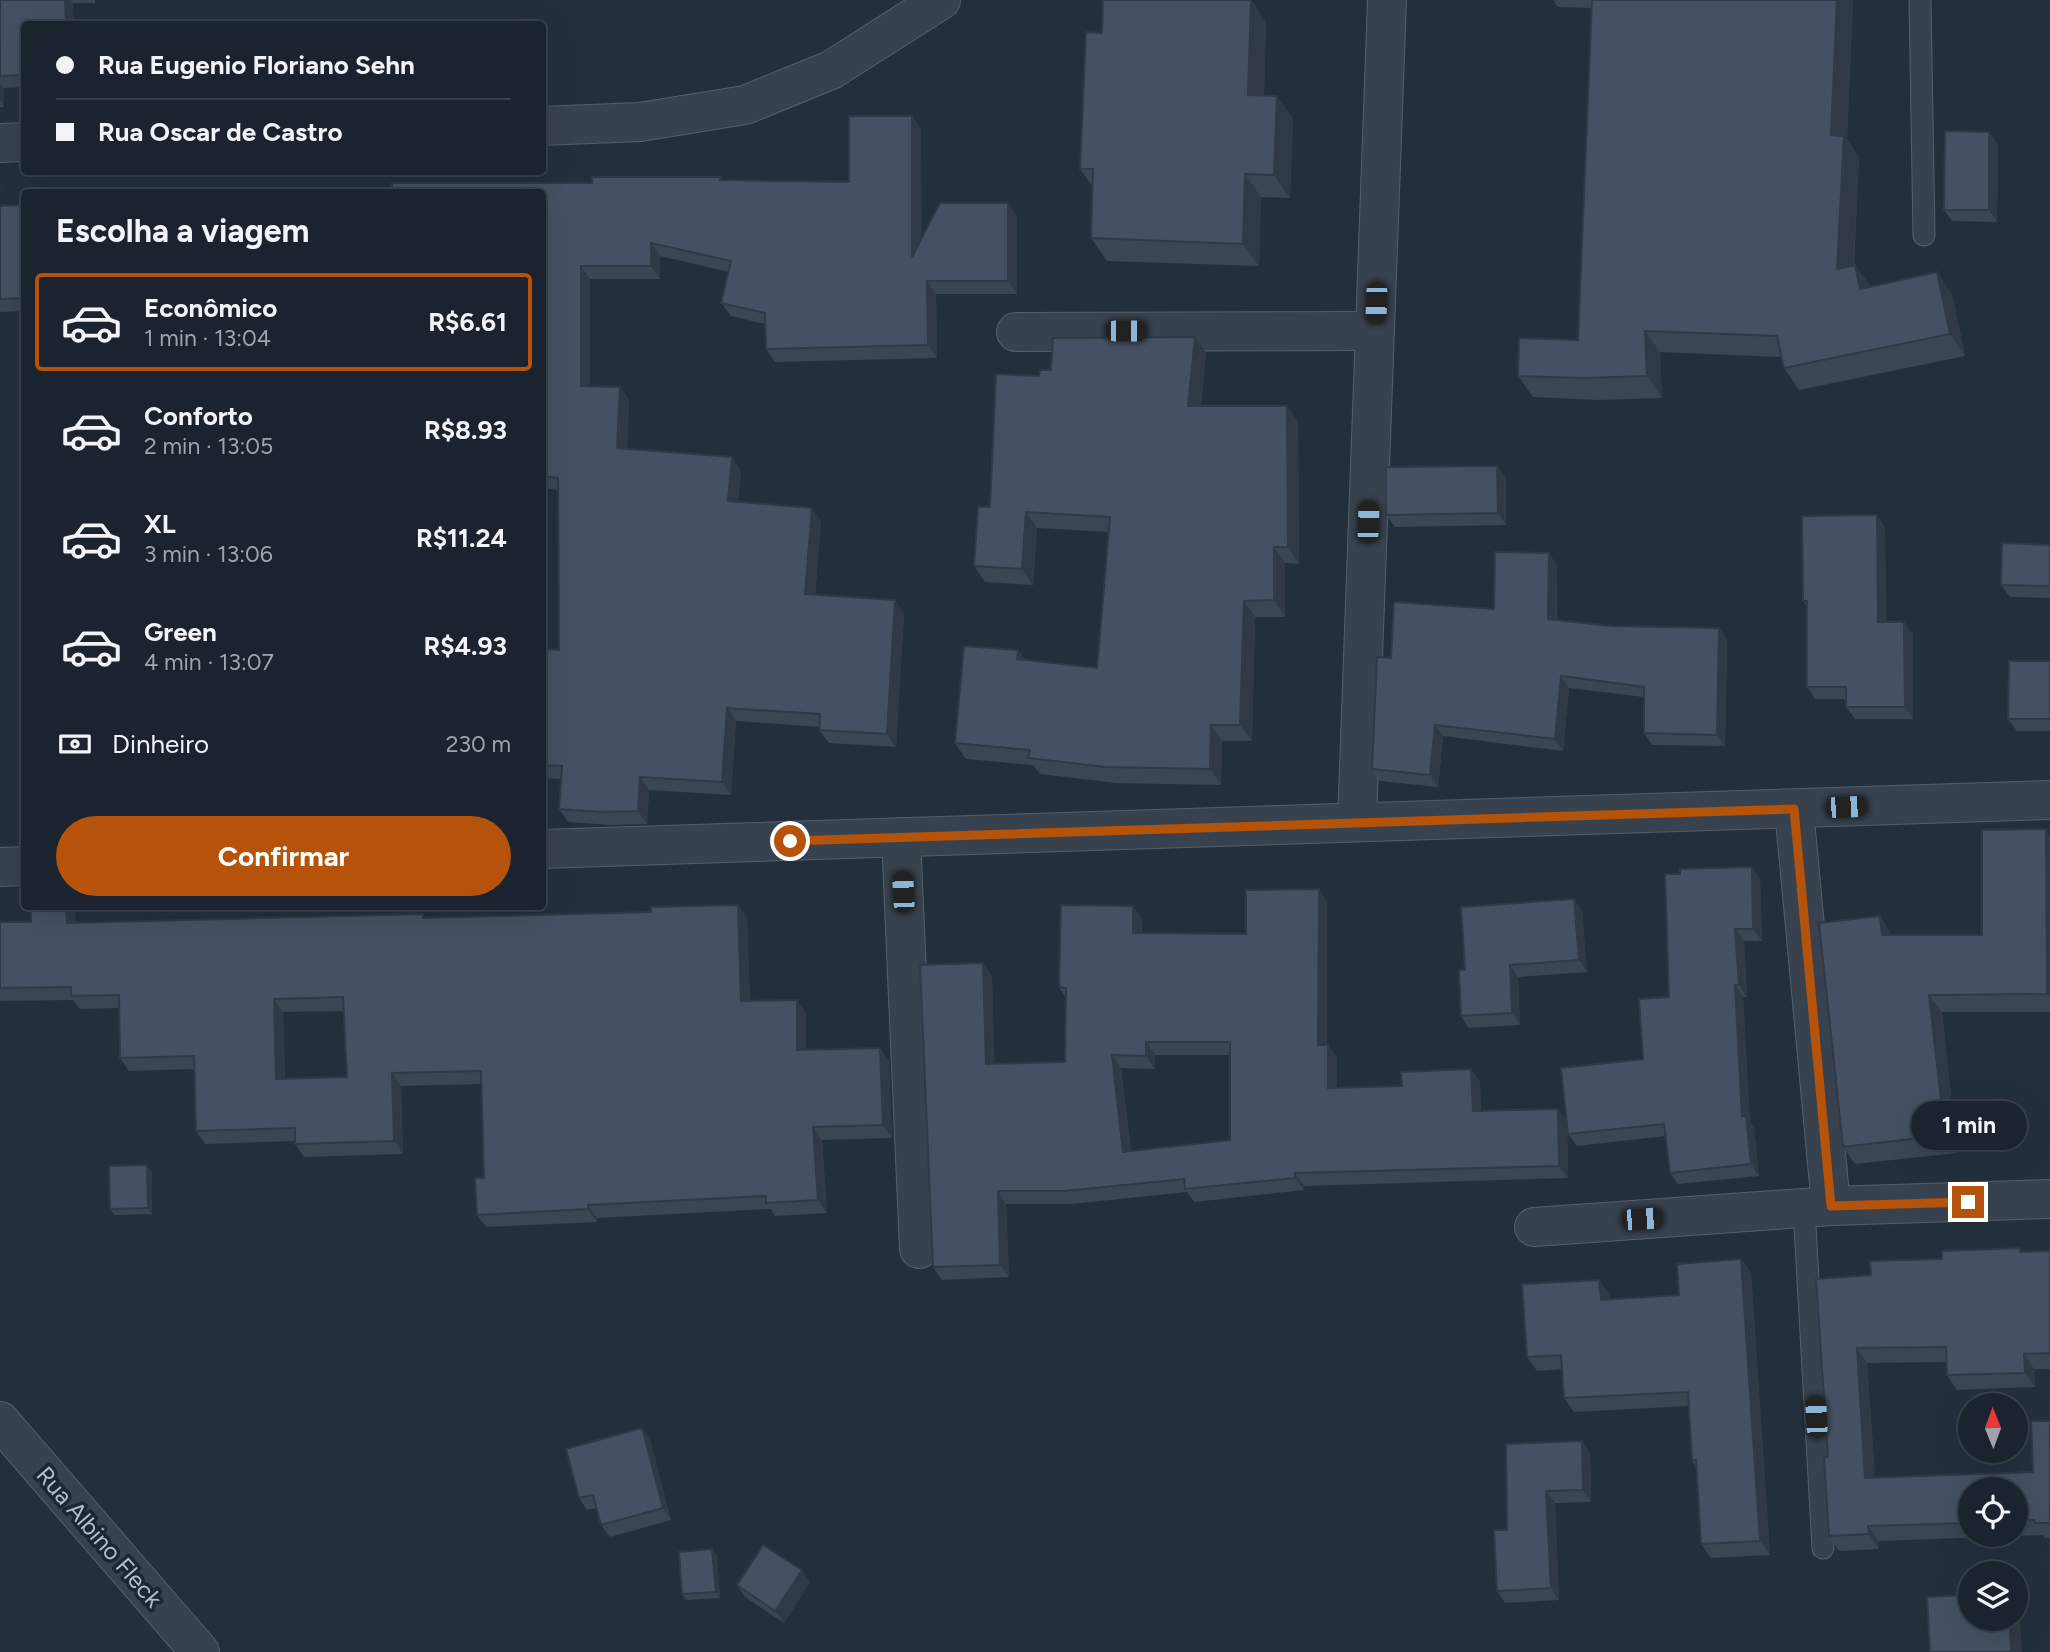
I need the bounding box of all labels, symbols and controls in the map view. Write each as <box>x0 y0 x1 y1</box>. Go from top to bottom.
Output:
text: Rua Eugenio Floriano Sehn <box>98 49 415 81</box>
text: Rua Oscar de Castro <box>98 116 343 148</box>
text: Escolha a viagem <box>56 212 309 250</box>
car <box>1365 282 1388 324</box>
icon: car <box>60 291 123 354</box>
text: Econômico <box>144 292 277 324</box>
text: R$6.61 <box>428 306 507 338</box>
car <box>1106 321 1148 342</box>
text: 1 min · 13:04 <box>144 324 271 352</box>
icon: car <box>60 399 123 462</box>
text: Conforto <box>144 400 253 432</box>
text: R$8.93 <box>424 414 507 446</box>
text: 2 min · 13:05 <box>144 432 273 460</box>
car <box>1357 501 1380 543</box>
icon: car <box>60 507 123 570</box>
text: XL <box>144 508 176 540</box>
text: R$11.24 <box>416 522 507 554</box>
text: 3 min · 13:06 <box>144 540 273 568</box>
icon: car <box>60 615 123 678</box>
text: Green <box>144 616 217 648</box>
text: R$4.93 <box>423 630 507 662</box>
text: 4 min · 13:07 <box>144 648 274 676</box>
icon: cash <box>56 725 94 763</box>
text: Dinheiro <box>112 728 209 760</box>
text: 230 m <box>446 730 511 758</box>
car <box>1825 796 1868 818</box>
button: Confirmar <box>56 816 511 896</box>
route start <box>774 825 806 857</box>
car <box>892 870 915 914</box>
callout: 1 min <box>1910 1100 2026 1150</box>
text: 1 min <box>1942 1111 1996 1139</box>
route end <box>1952 1186 1984 1218</box>
car <box>1621 1207 1664 1231</box>
north arrow <box>1958 1393 2028 1463</box>
map controls <box>1958 1393 2028 1631</box>
car <box>1805 1395 1828 1439</box>
street label: Rua Albino Fleck <box>30 1460 169 1613</box>
button: locate <box>1958 1477 2028 1547</box>
button: layers <box>1958 1561 2028 1631</box>

